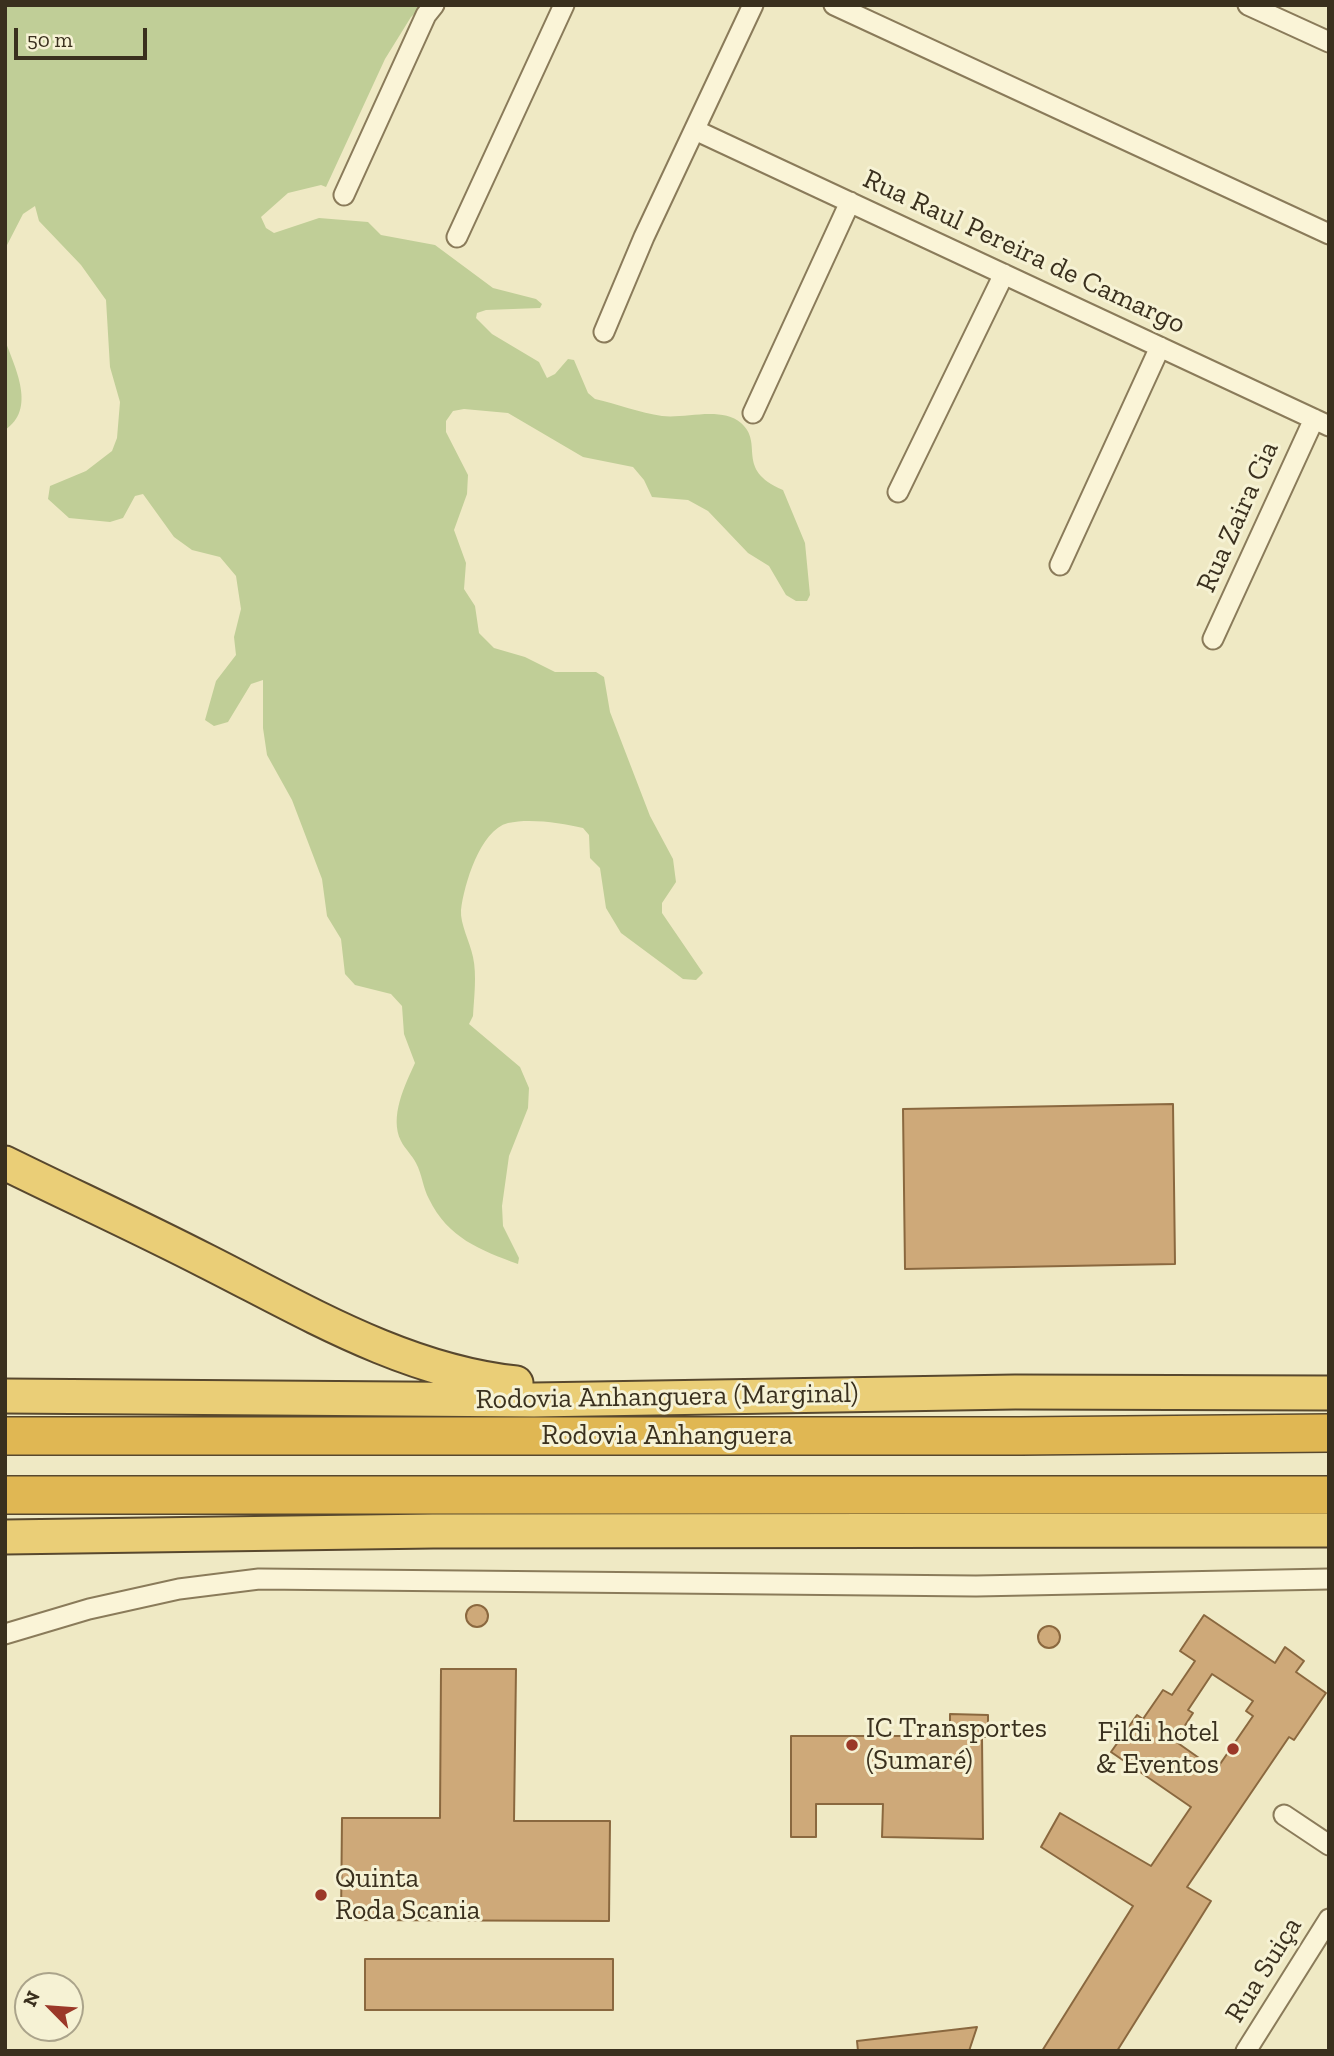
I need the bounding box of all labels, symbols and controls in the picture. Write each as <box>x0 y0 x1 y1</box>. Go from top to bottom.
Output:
scale bar <box>18 14 150 58</box>
text: 50 m <box>27 27 73 52</box>
street label: Rua Raul Pereira de Camargo <box>857 162 1191 342</box>
street label: Rua Zaira Cia <box>1190 436 1286 598</box>
street label: Rodovia Anhanguera (Marginal) <box>475 1377 859 1417</box>
street label: Rodovia Anhanguera <box>541 1419 793 1453</box>
place label: IC Transportes (Sumaré) <box>866 1712 1047 1778</box>
place label: Fildi hotel & Eventos <box>1096 1716 1219 1782</box>
marker: IC Transportes (Sumaré) <box>844 1737 860 1753</box>
marker: Fildi hotel & Eventos <box>1225 1741 1241 1757</box>
place label: Quinta Roda Scania <box>335 1862 480 1928</box>
marker: Quinta Roda Scania <box>313 1887 329 1903</box>
street label: Rua Suiça <box>1219 1911 1309 2029</box>
north arrow <box>14 1972 84 2042</box>
text: N <box>18 1987 45 2010</box>

